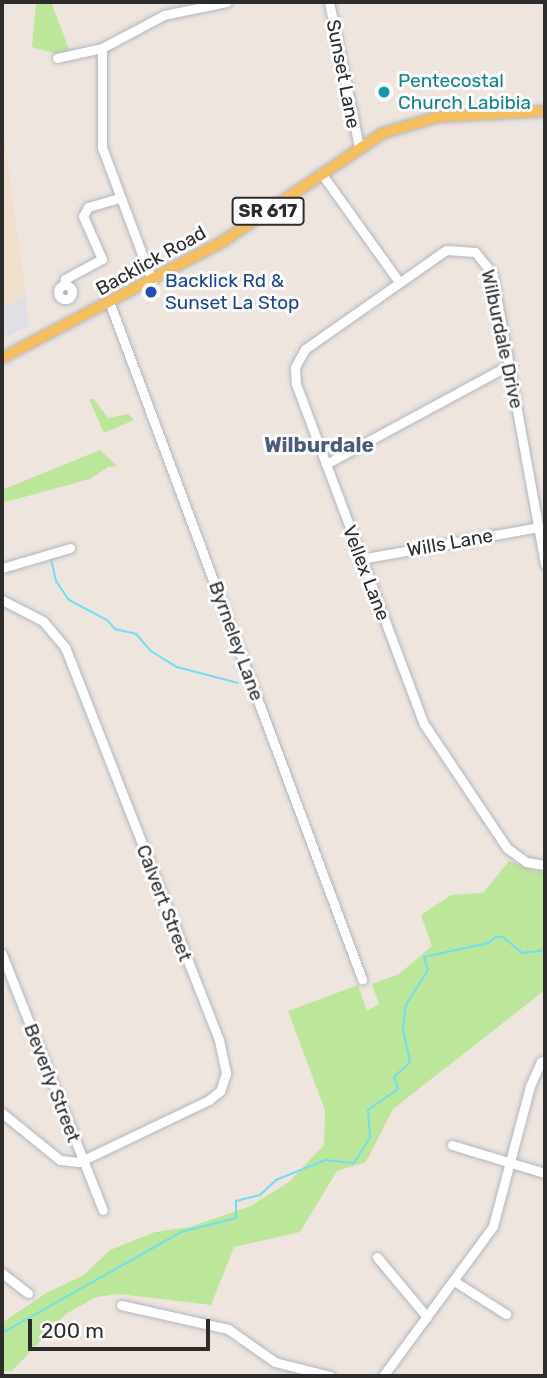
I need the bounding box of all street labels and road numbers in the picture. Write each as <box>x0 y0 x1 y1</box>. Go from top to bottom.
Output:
street label: Sunset Lane <box>321 18 365 130</box>
road number: SR 617 <box>231 196 305 226</box>
street label: Backlick Road <box>92 221 210 301</box>
street label: Wilburdale Drive <box>476 267 528 411</box>
street label: Vellex Lane <box>337 522 395 624</box>
street label: Wills Lane <box>405 524 495 562</box>
street label: Byrneley Lane <box>204 578 268 704</box>
street label: Calvert Street <box>131 842 197 964</box>
street label: Beverly Street <box>19 1020 85 1146</box>

